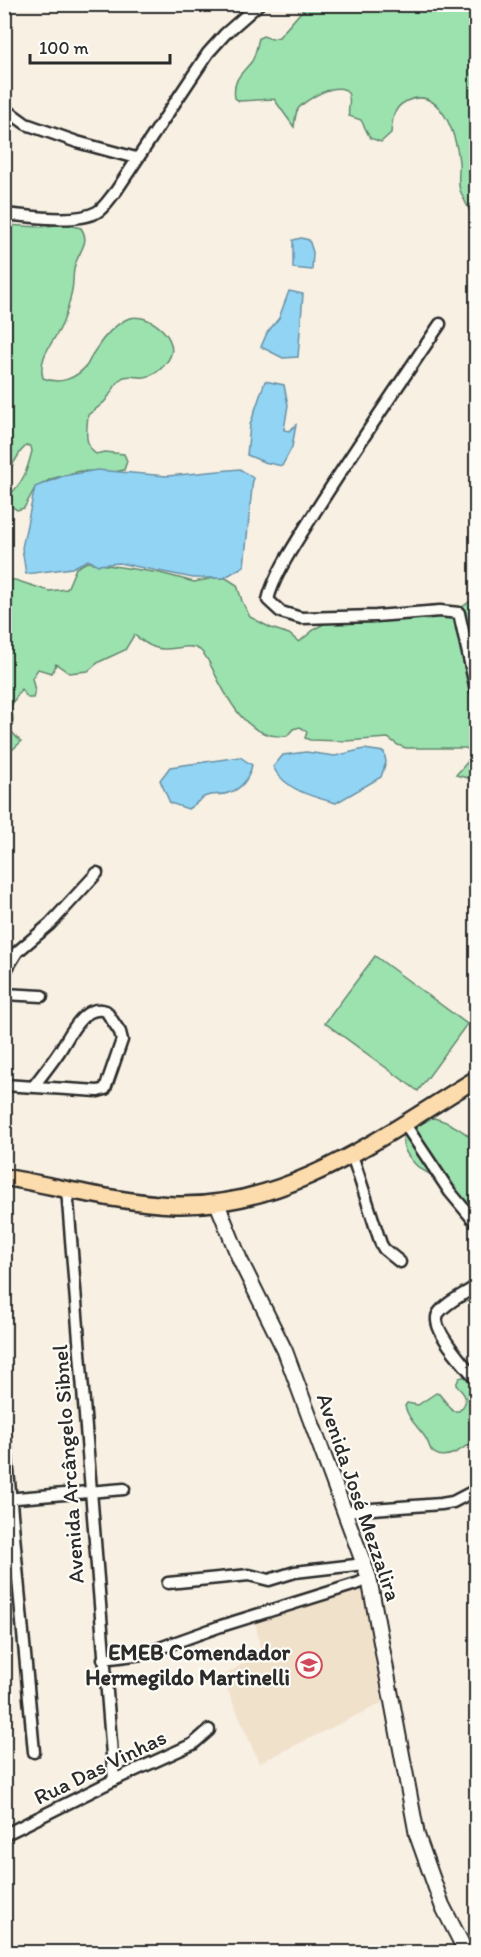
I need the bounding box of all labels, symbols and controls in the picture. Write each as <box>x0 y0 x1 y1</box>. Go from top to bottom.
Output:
scale bar <box>30 27 170 65</box>
text: 100 m <box>39 37 89 59</box>
street label: Avenida Arcângelo Sibnel <box>46 1344 90 1584</box>
street label: Avenida José Mezzalira <box>311 1390 407 1605</box>
place label: EMEB Comendador Hermegildo Martinelli <box>85 1639 291 1691</box>
school or university icon: EMEB Comendador Hermegildo Martinelli <box>294 1650 324 1680</box>
street label: Rua Das Vinhas <box>29 1723 171 1811</box>

